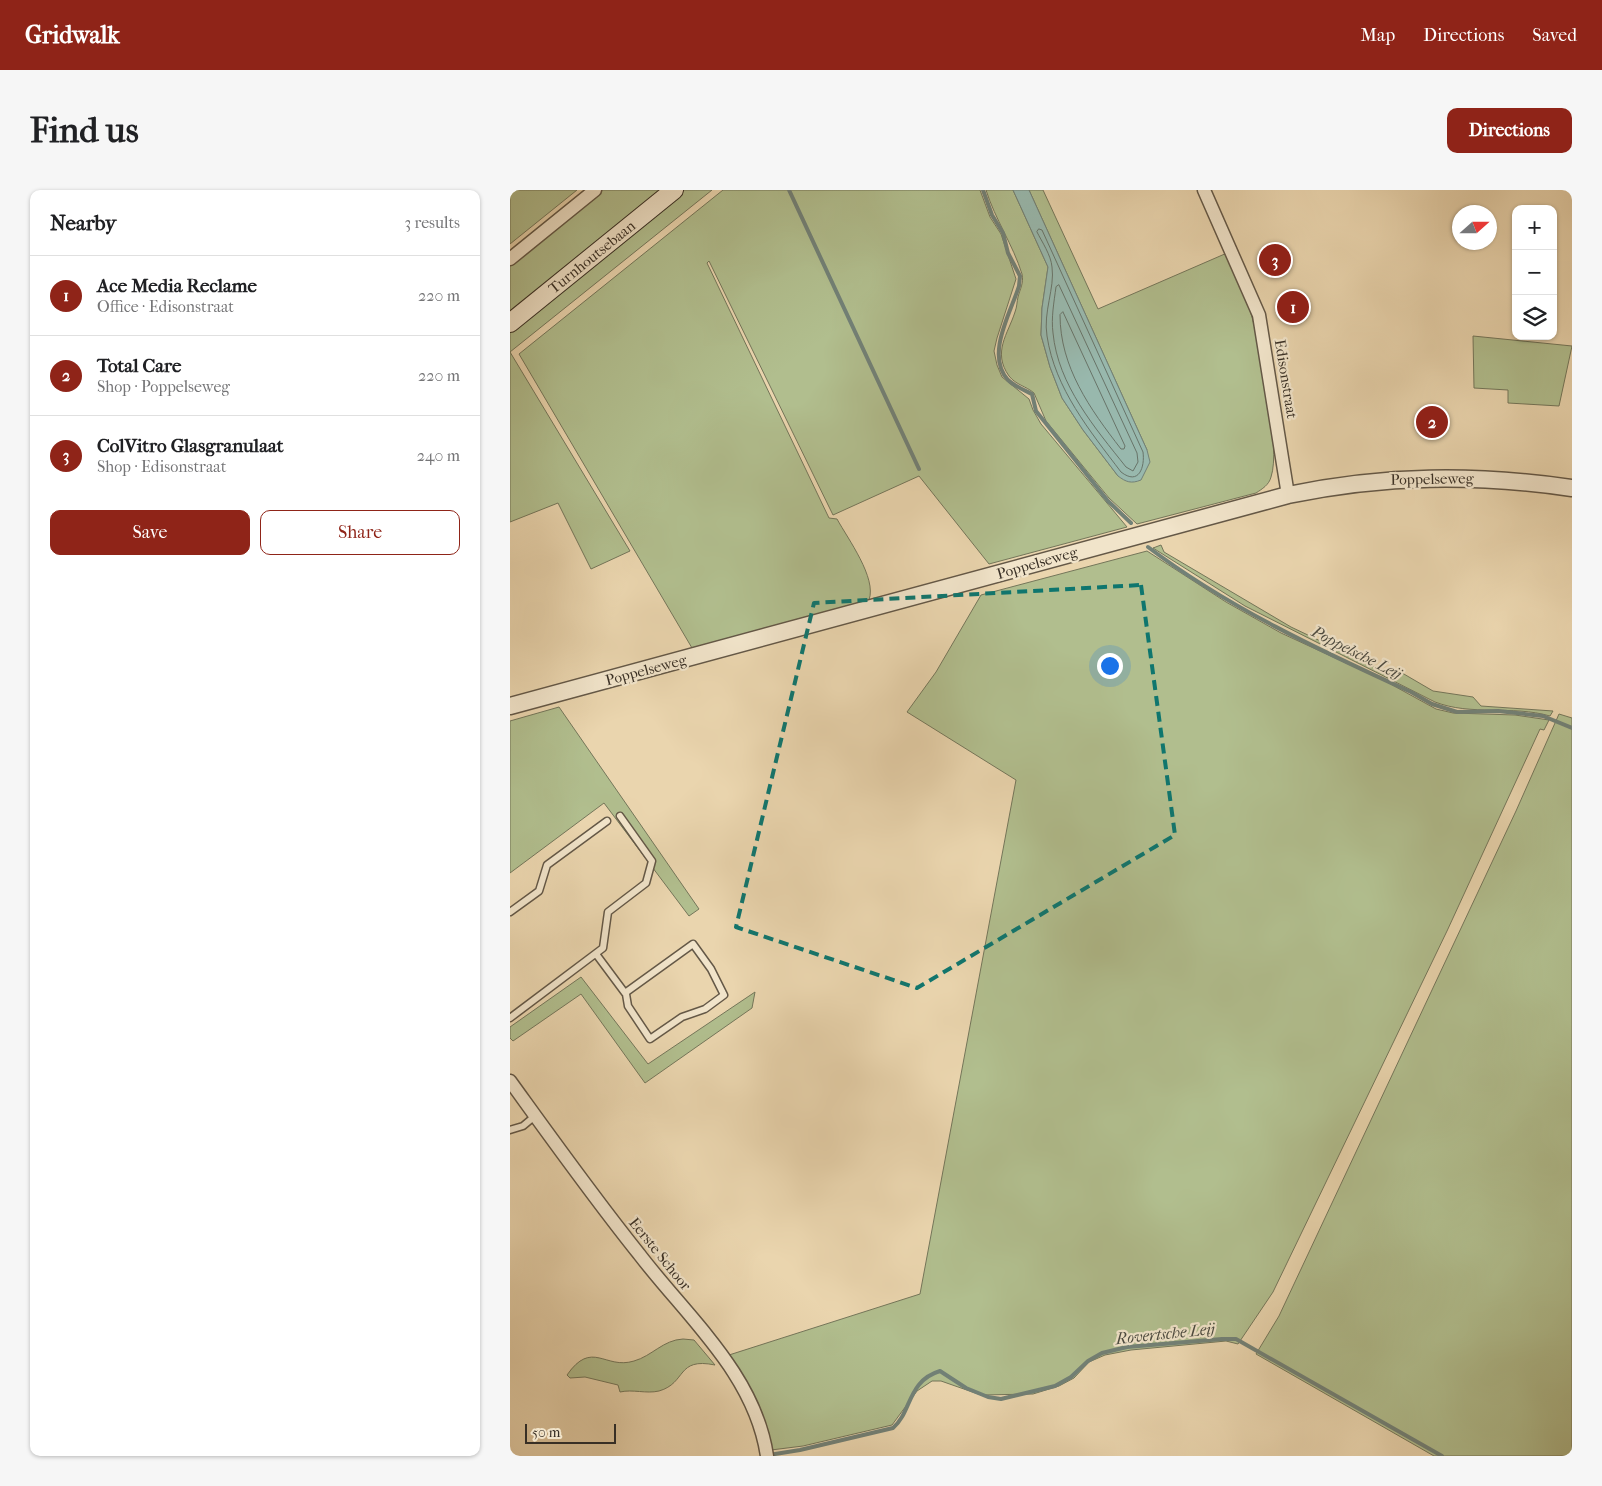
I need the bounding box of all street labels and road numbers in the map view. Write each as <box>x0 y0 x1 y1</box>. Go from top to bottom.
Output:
street label: Turnhoutsebaan <box>545 216 639 297</box>
street label: Edisonstraat <box>1271 338 1301 421</box>
street label: Poppelseweg <box>1390 469 1475 489</box>
street label: Poppelseweg <box>995 543 1080 583</box>
street label: Poppelseweg <box>603 650 689 689</box>
street label: Eerste Schoor <box>625 1214 695 1295</box>

